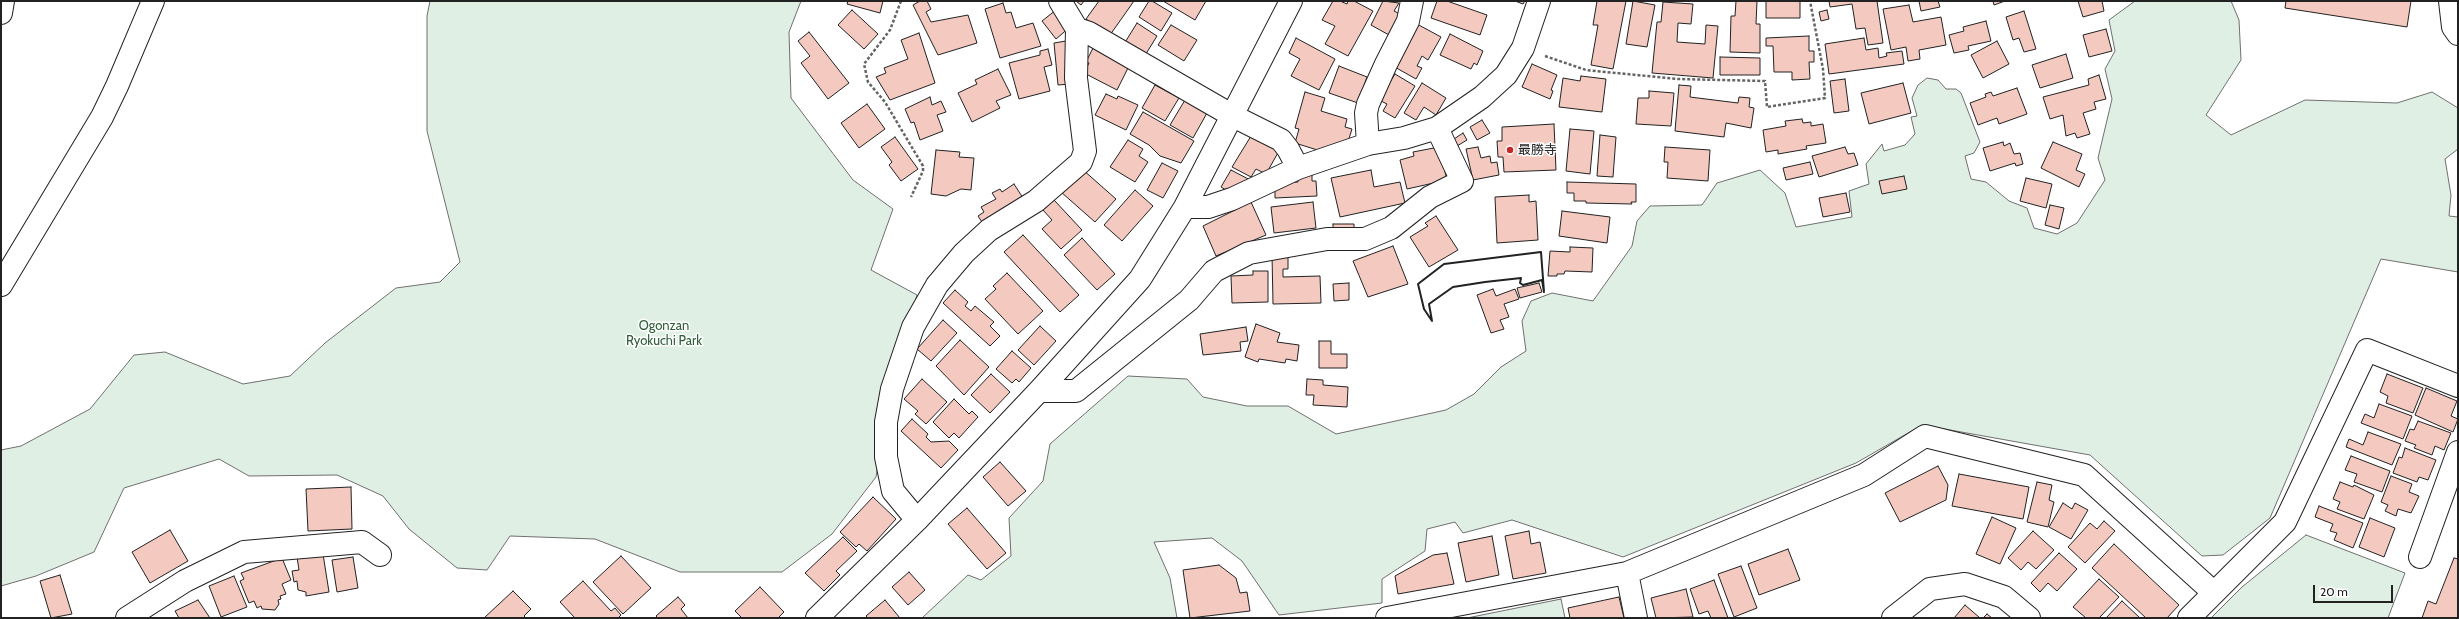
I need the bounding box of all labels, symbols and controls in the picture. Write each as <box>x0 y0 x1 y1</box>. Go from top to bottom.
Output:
place label: 最勝寺 <box>1518 142 1557 158</box>
marker: 最勝寺 <box>1505 145 1515 155</box>
park label: Ogonzan Ryokuchi Park <box>626 318 702 349</box>
scale bar <box>2315 577 2395 603</box>
text: 20 m <box>2320 584 2348 599</box>

